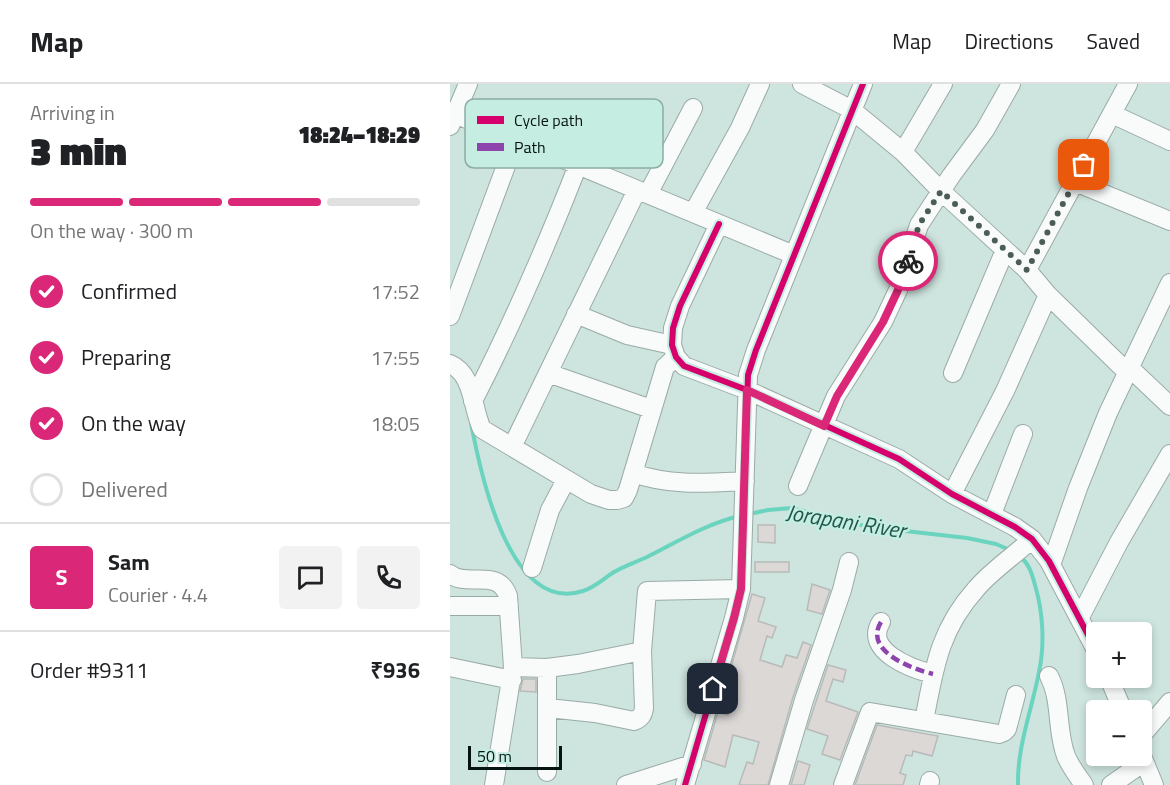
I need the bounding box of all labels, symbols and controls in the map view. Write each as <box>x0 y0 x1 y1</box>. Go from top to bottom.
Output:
text: Map <box>30 20 84 63</box>
text: Map <box>892 25 932 57</box>
text: Directions <box>965 25 1054 57</box>
text: Saved <box>1087 25 1140 57</box>
text: Arriving in <box>30 97 115 128</box>
legend <box>465 99 663 168</box>
text: Cycle path <box>514 108 583 132</box>
text: 18:24–18:29 <box>298 118 420 152</box>
text: 3 min <box>30 121 127 180</box>
text: Path <box>514 135 546 159</box>
pin <box>1058 139 1109 190</box>
icon: bag <box>1067 148 1100 181</box>
text: On the way · 300 m <box>30 215 193 246</box>
courier <box>878 231 938 291</box>
icon: bike <box>892 245 925 278</box>
text: Confirmed <box>81 274 177 308</box>
icon: check <box>30 275 63 308</box>
text: 17:52 <box>371 276 420 307</box>
text: Preparing <box>81 340 171 374</box>
icon: check <box>30 341 63 374</box>
text: 17:55 <box>371 342 420 373</box>
text: On the way <box>81 406 186 440</box>
icon: check <box>30 407 63 440</box>
text: 18:05 <box>371 408 420 439</box>
text: Delivered <box>81 472 168 506</box>
water label: Jorapani River <box>784 495 911 548</box>
text: Sam <box>108 545 150 579</box>
button: chat <box>279 546 342 609</box>
button: phone <box>357 546 420 609</box>
text: S <box>56 560 67 594</box>
text: Courier · 4.4 <box>108 579 208 610</box>
map controls <box>1086 622 1152 766</box>
button: + <box>1086 622 1152 688</box>
text: Order #9311 <box>30 653 149 687</box>
text: ₹936 <box>370 653 420 687</box>
pin <box>687 663 738 714</box>
icon: home <box>696 672 729 705</box>
button: − <box>1086 700 1152 766</box>
scale bar <box>468 743 562 770</box>
text: 50 m <box>477 744 512 768</box>

